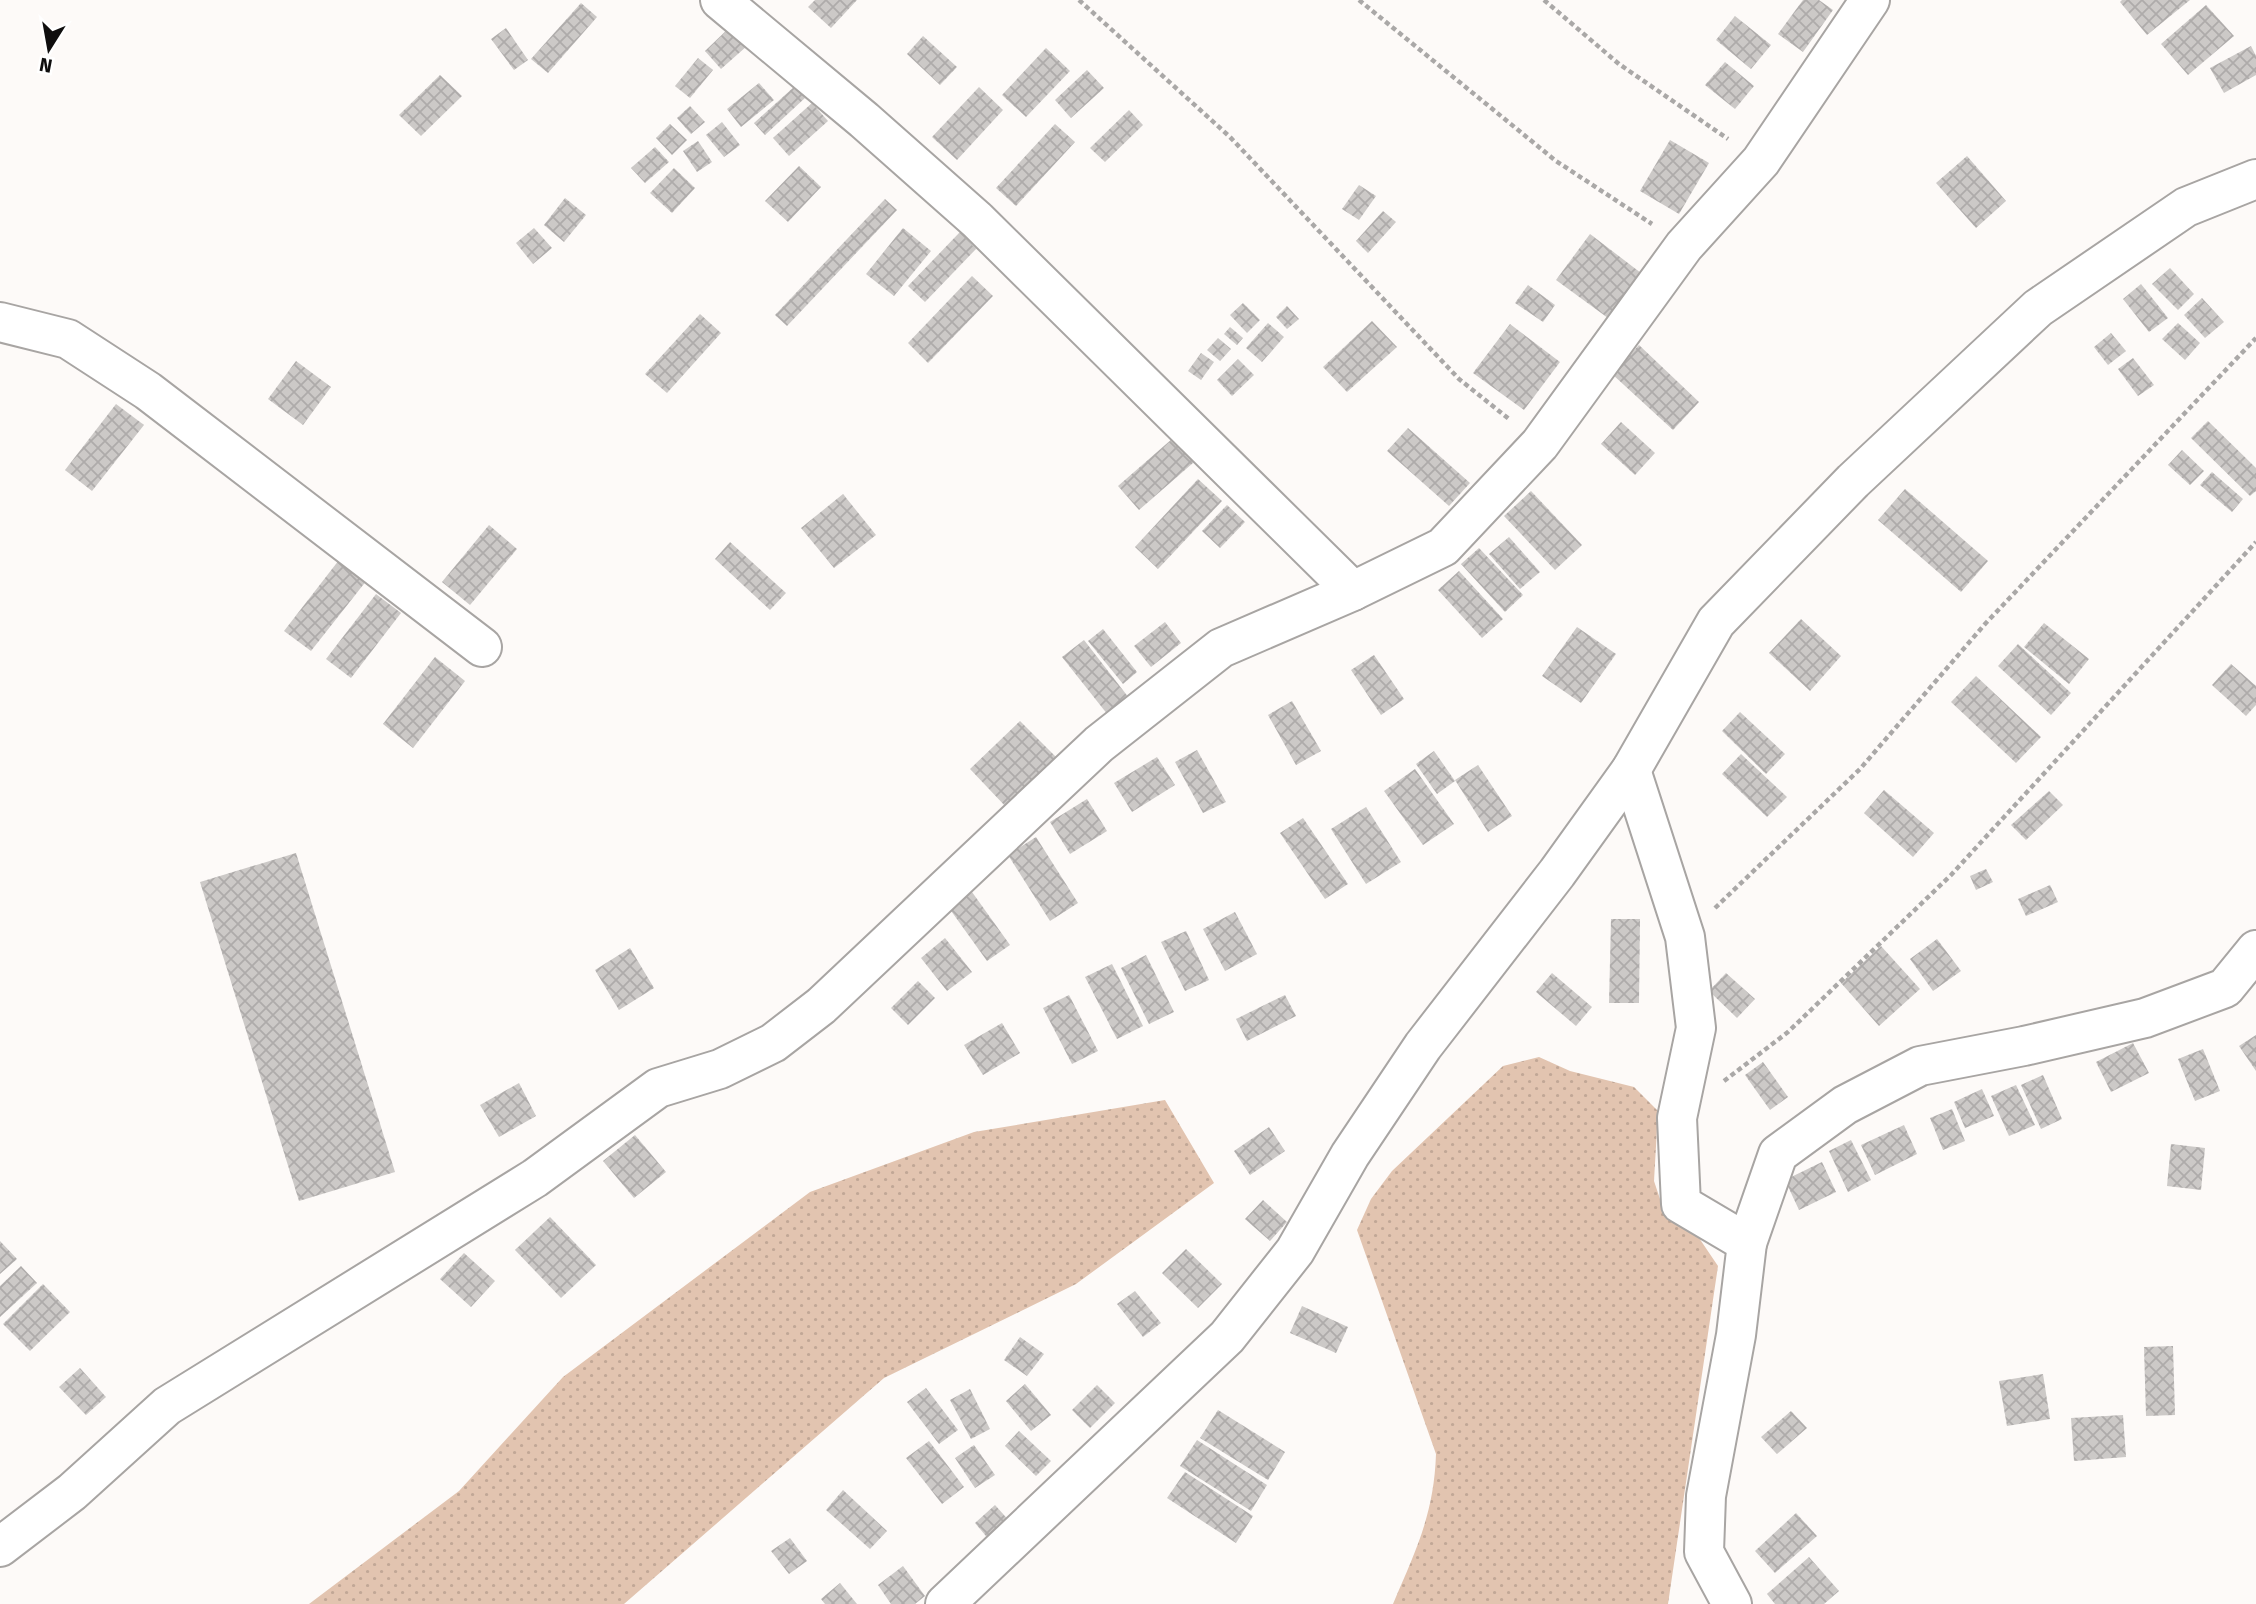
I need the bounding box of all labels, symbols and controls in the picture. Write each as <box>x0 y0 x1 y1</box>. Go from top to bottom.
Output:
north arrow <box>14 14 84 84</box>
text: N <box>37 53 54 78</box>

